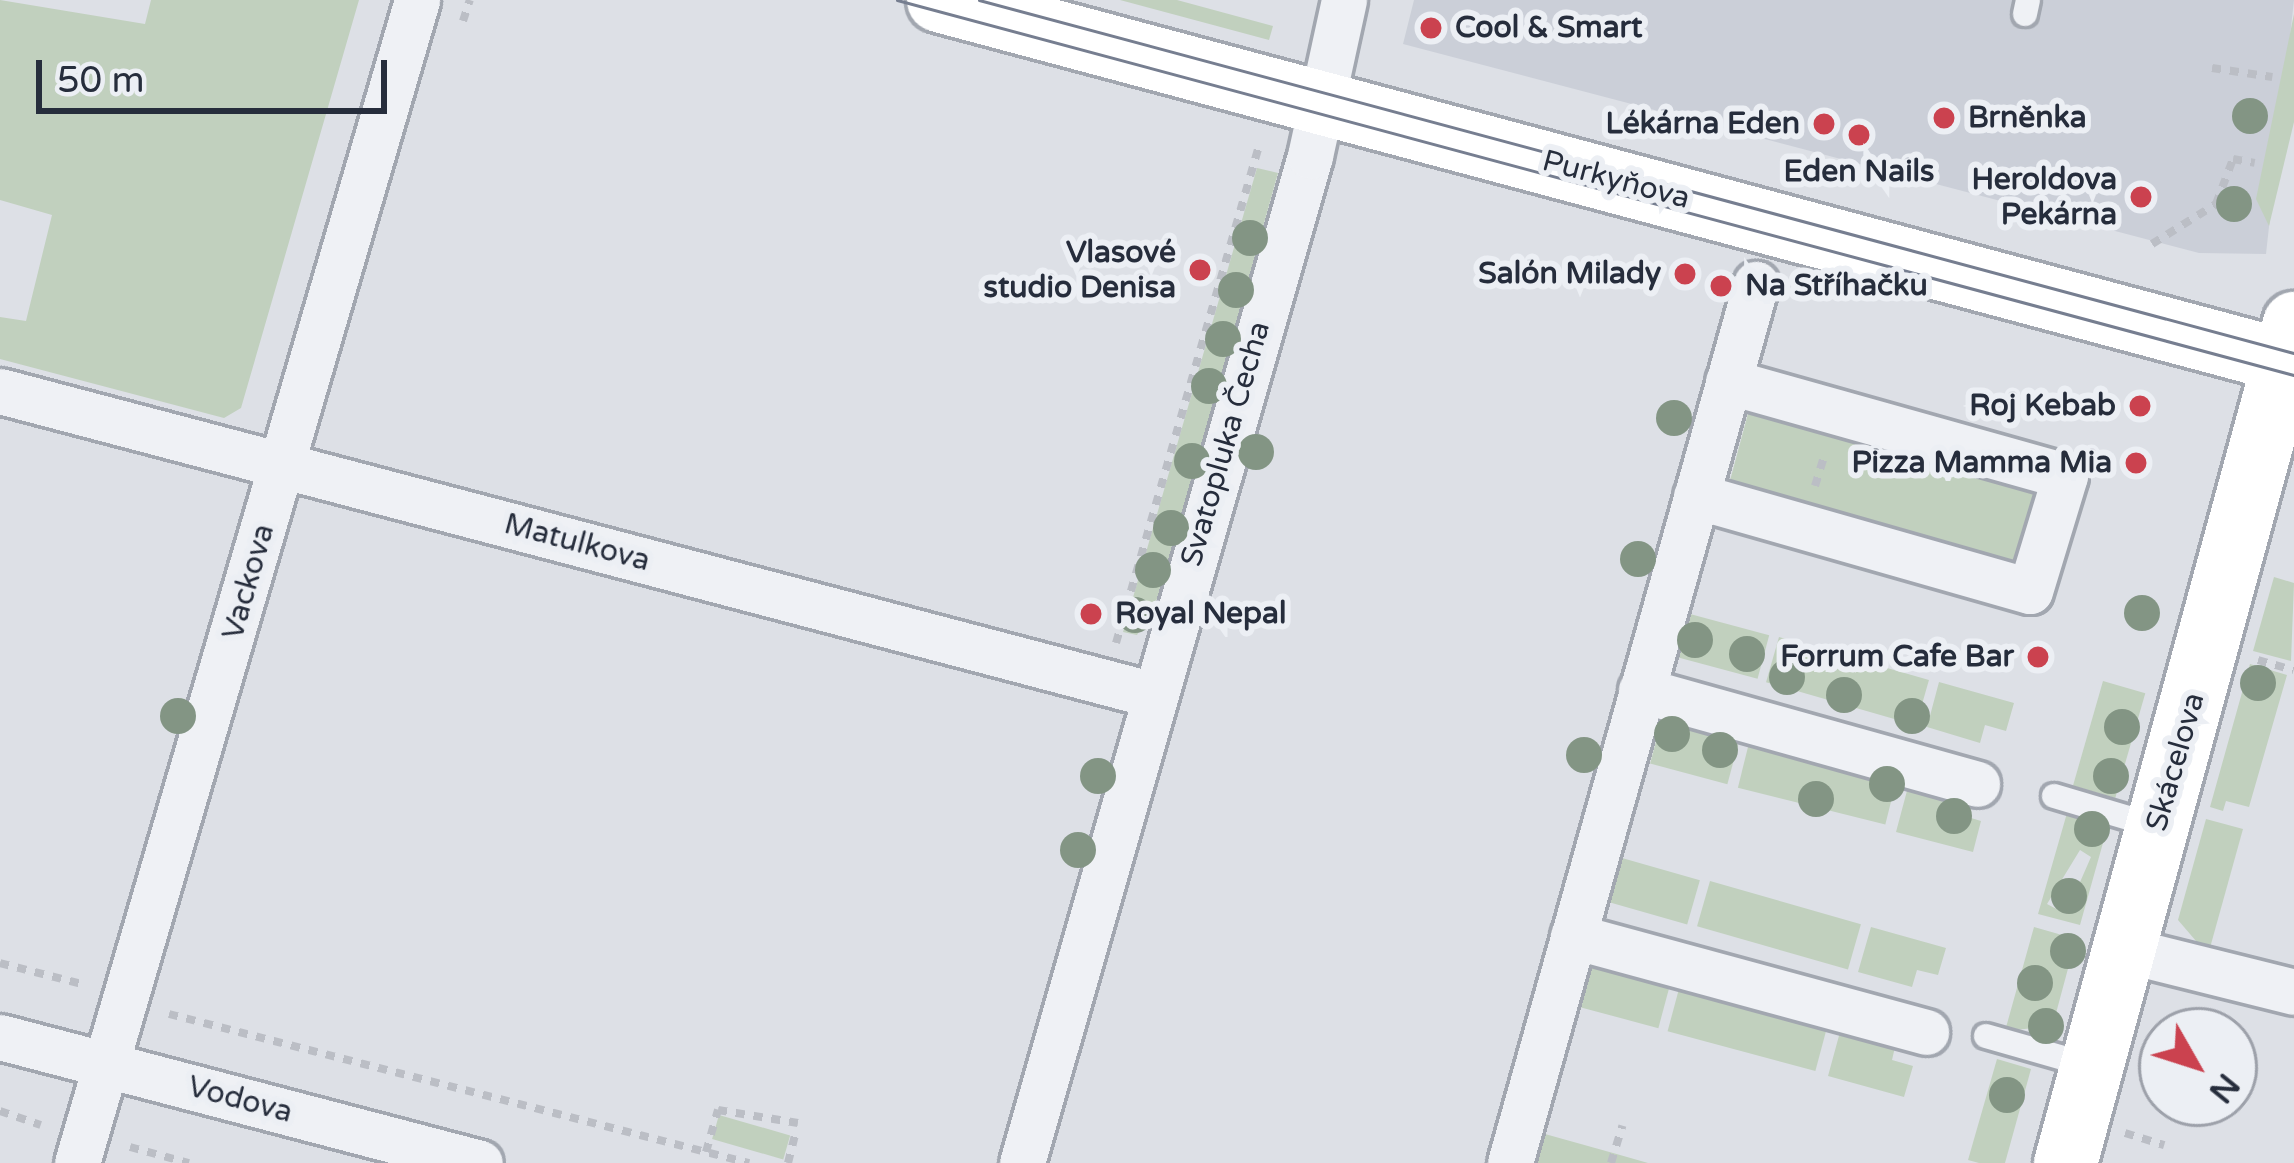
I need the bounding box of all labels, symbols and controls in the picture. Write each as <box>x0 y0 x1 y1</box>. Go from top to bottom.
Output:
place label: Cool & Smart <box>1455 10 1642 46</box>
marker: Cool & Smart <box>1418 15 1444 41</box>
scale bar <box>42 36 393 110</box>
text: 50 m <box>57 59 145 102</box>
place label: Brněnka <box>1968 100 2086 136</box>
marker: Brněnka <box>1931 105 1957 131</box>
place label: Lékárna Eden <box>1606 106 1800 142</box>
marker: Lékárna Eden <box>1811 111 1837 137</box>
marker: Eden Nails <box>1846 122 1872 148</box>
street label: Purkyňova <box>1538 143 1694 217</box>
place label: Eden Nails <box>1784 154 1934 190</box>
place label: Heroldova Pekárna <box>1972 162 2117 232</box>
marker: Heroldova Pekárna <box>2128 184 2154 210</box>
place label: Vlasové studio Denisa <box>984 235 1176 306</box>
place label: Salón Milady <box>1478 256 1661 292</box>
marker: Vlasové studio Denisa <box>1187 257 1213 283</box>
marker: Salón Milady <box>1672 261 1698 287</box>
place label: Na Stříhačku <box>1745 268 1928 304</box>
marker: Na Stříhačku <box>1708 273 1734 299</box>
street label: Svatopluka Čecha <box>1174 317 1278 571</box>
place label: Roj Kebab <box>1969 388 2116 424</box>
marker: Roj Kebab <box>2127 393 2153 419</box>
place label: Pizza Mamma Mia <box>1851 445 2112 481</box>
marker: Pizza Mamma Mia <box>2123 450 2149 476</box>
street label: Matulkova <box>500 506 654 580</box>
street label: Vackova <box>215 520 283 644</box>
place label: Royal Nepal <box>1115 596 1286 632</box>
marker: Royal Nepal <box>1078 601 1104 627</box>
place label: Forrum Cafe Bar <box>1780 639 2014 675</box>
marker: Forrum Cafe Bar <box>2025 644 2051 670</box>
street label: Skácelova <box>2139 689 2213 835</box>
north arrow <box>2138 1007 2258 1127</box>
text: N <box>2201 1066 2248 1111</box>
street label: Vodova <box>184 1069 296 1131</box>

